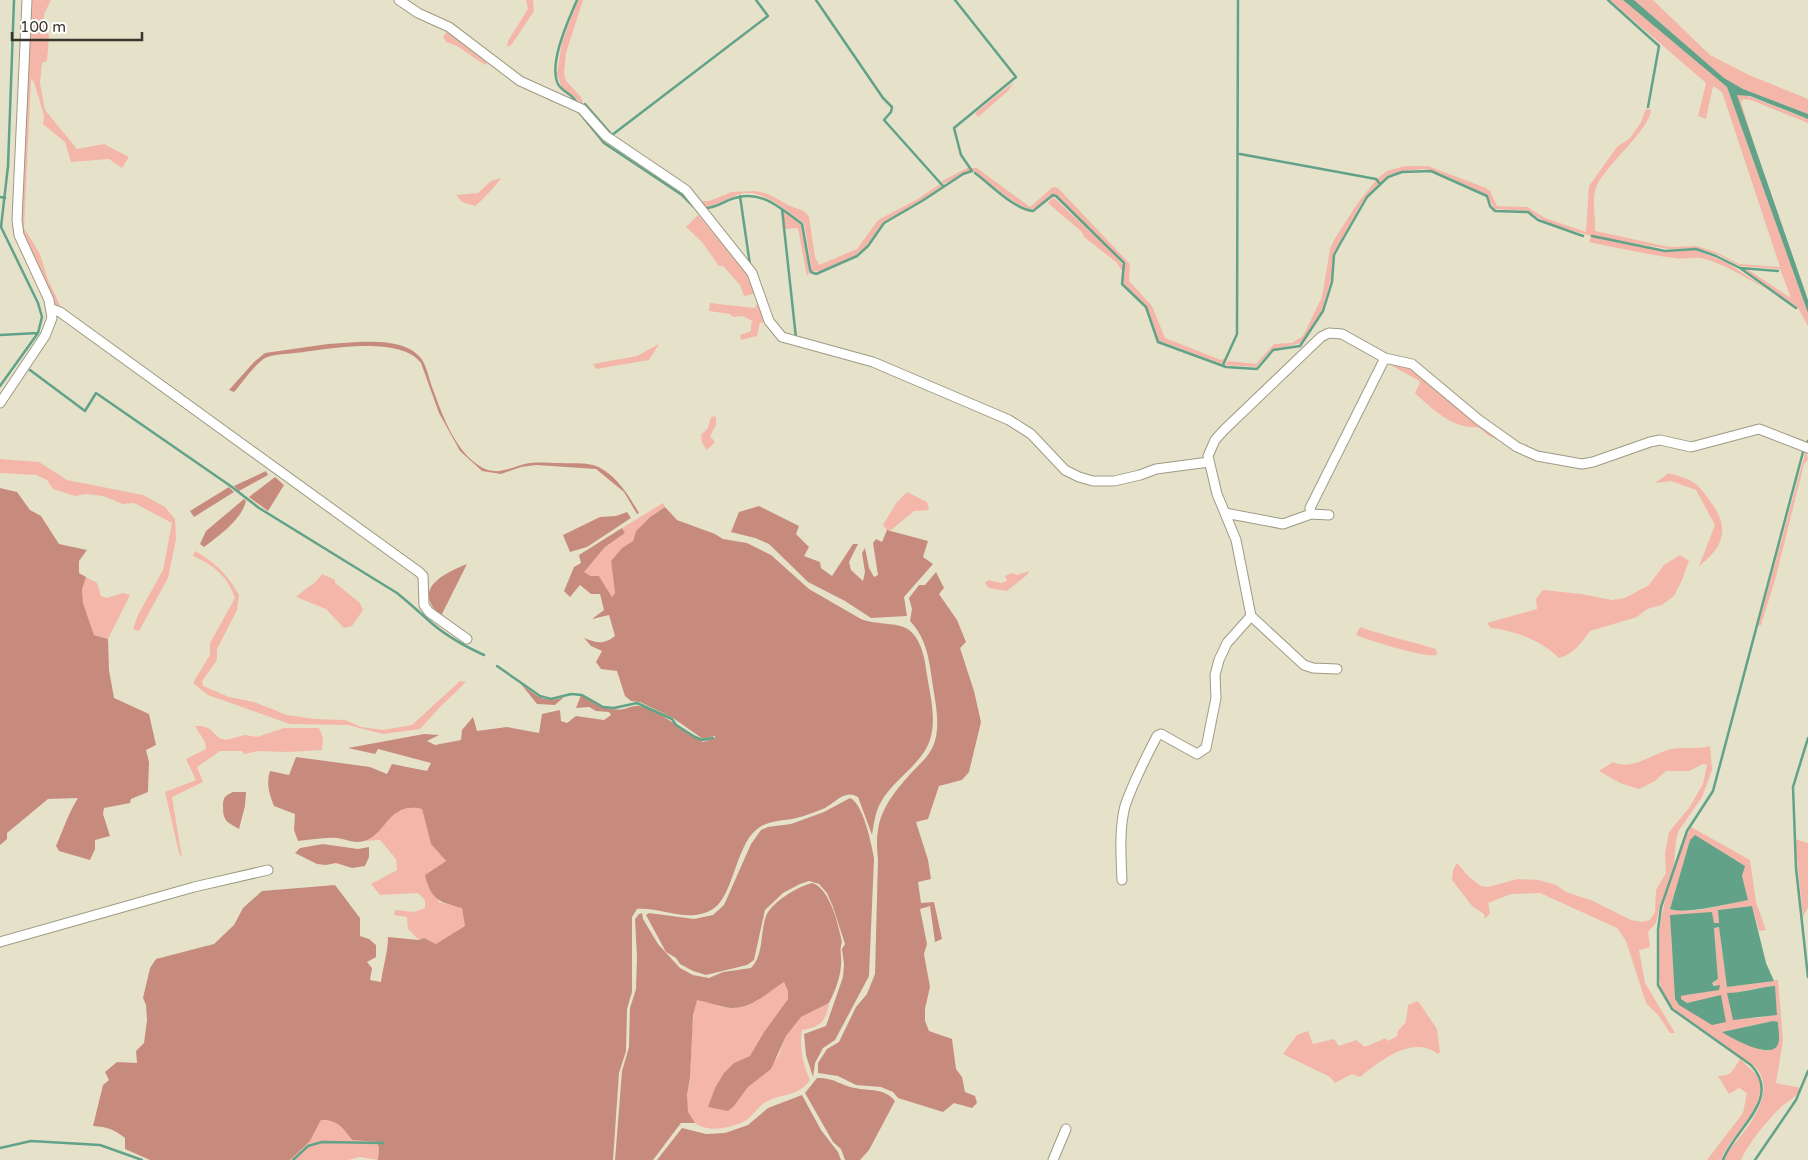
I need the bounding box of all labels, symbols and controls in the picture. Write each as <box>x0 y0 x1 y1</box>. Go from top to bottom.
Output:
scale bar <box>12 10 142 42</box>
text: 100 m <box>20 18 66 36</box>

